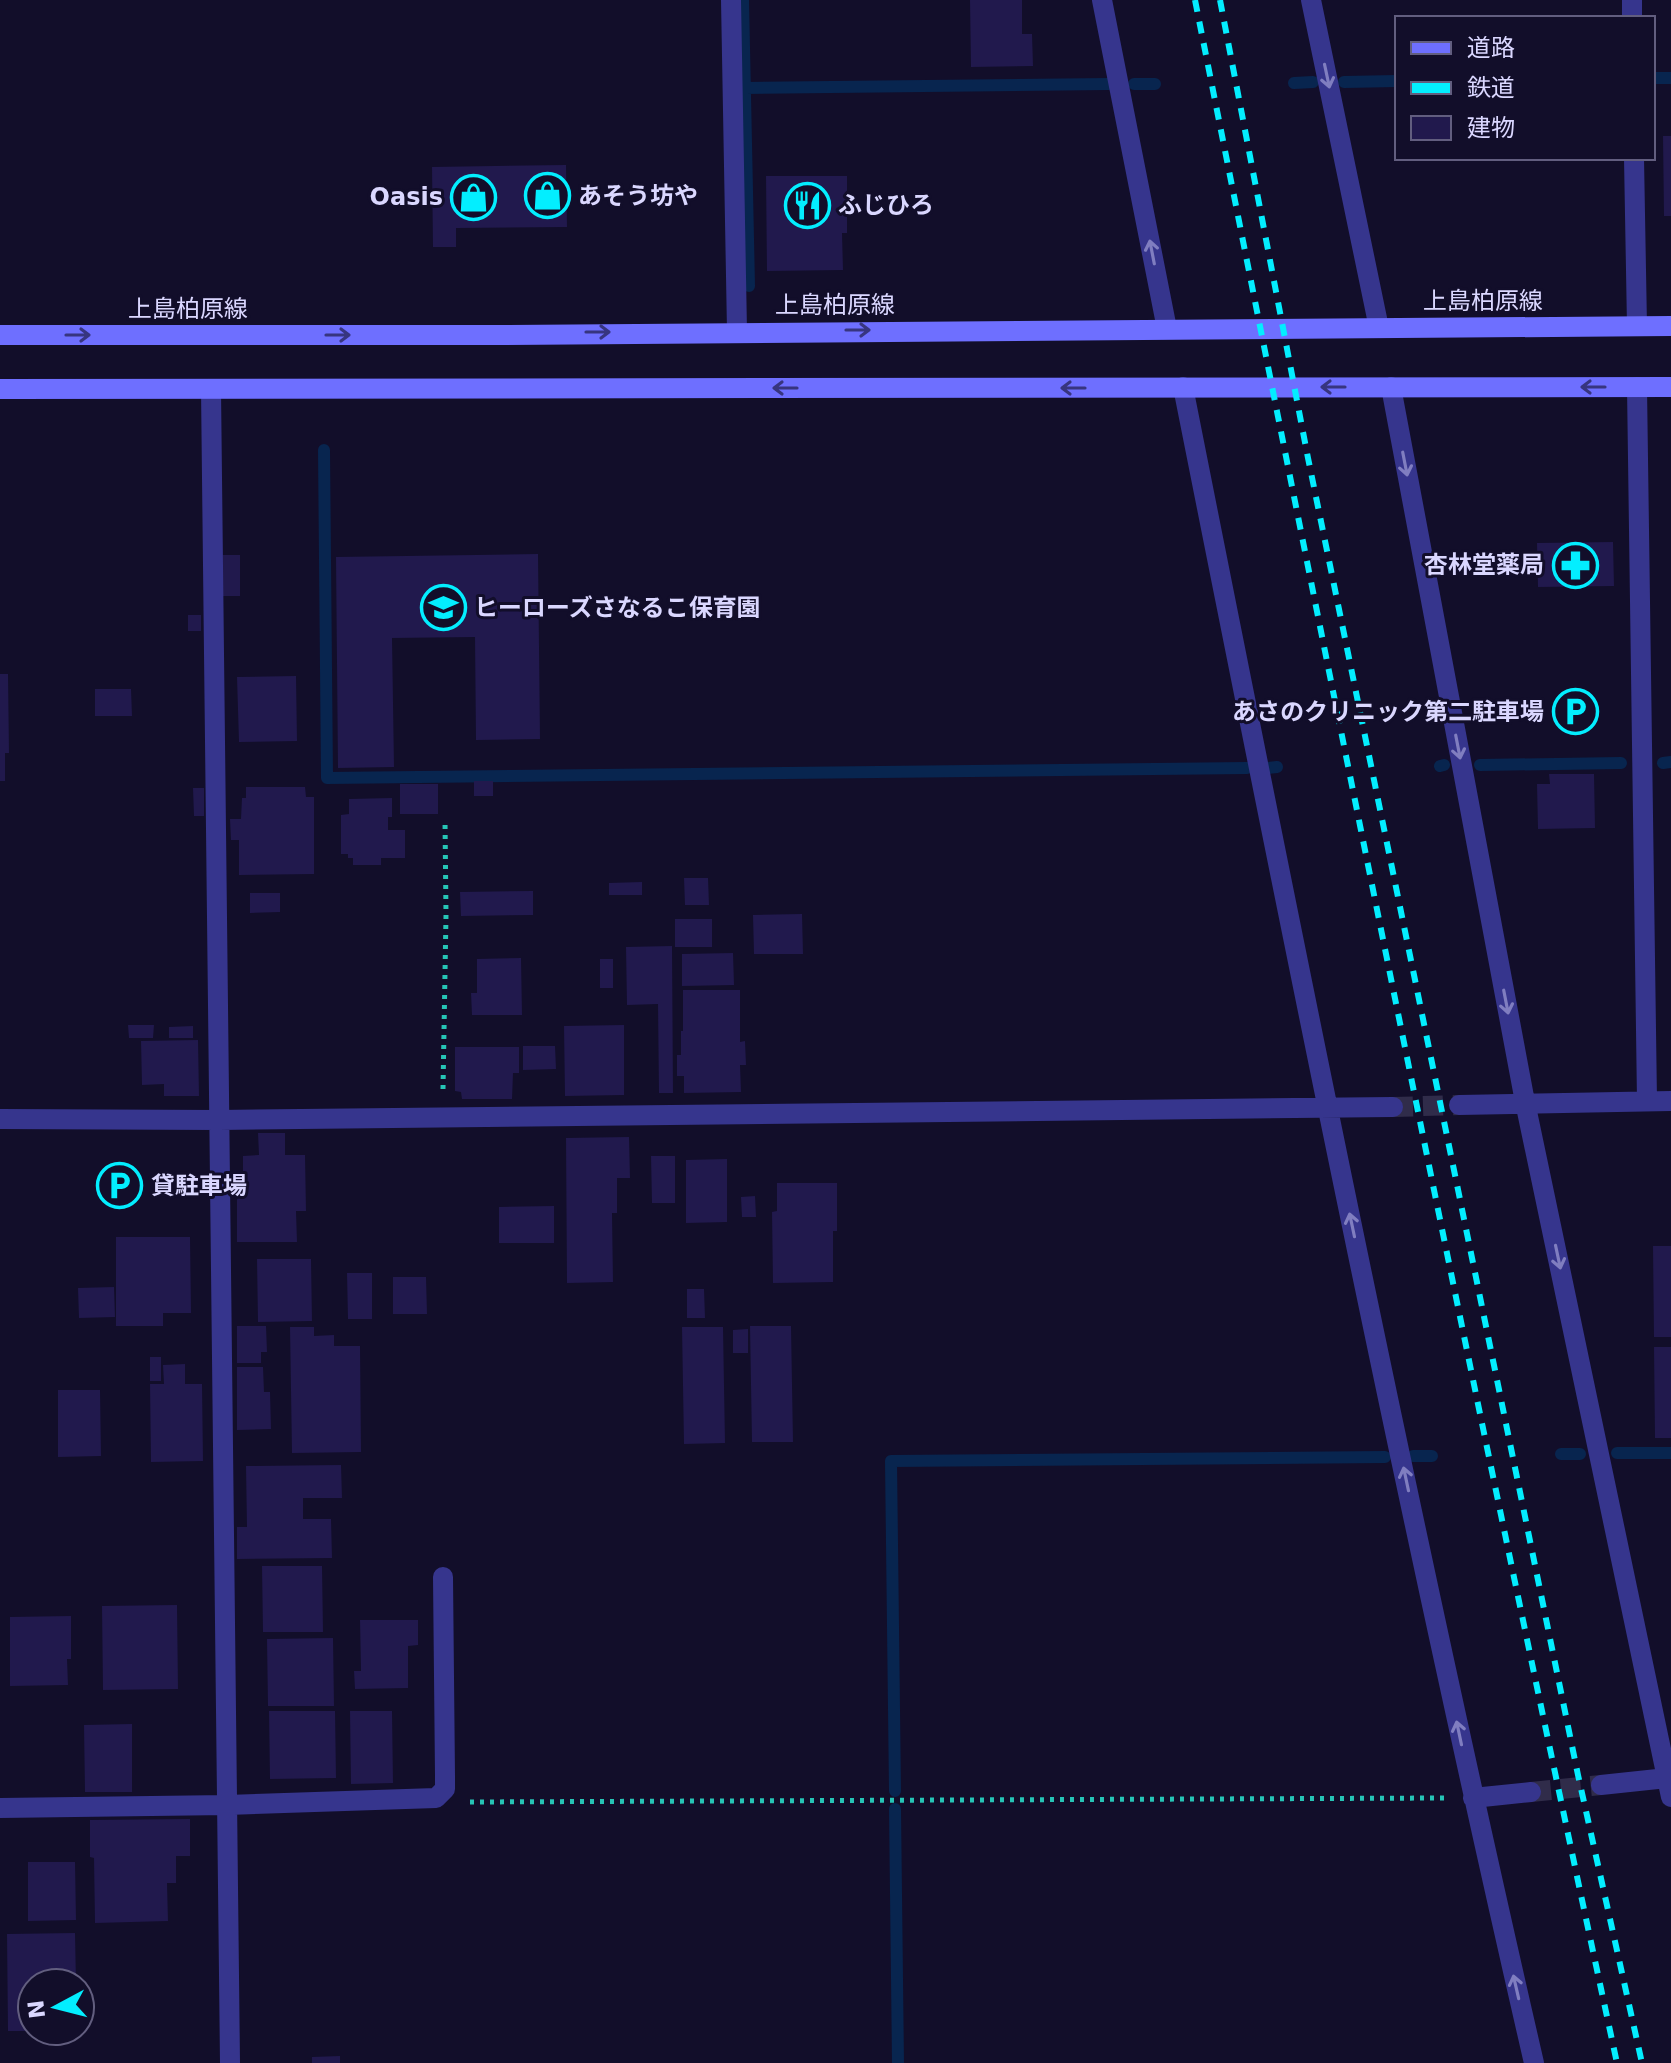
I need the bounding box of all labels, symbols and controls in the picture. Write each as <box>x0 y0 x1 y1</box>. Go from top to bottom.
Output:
legend <box>1395 16 1655 160</box>
text: 道路 <box>1467 34 1515 62</box>
one-way arrow <box>1320 63 1335 89</box>
text: 鉄道 <box>1467 74 1515 102</box>
text: 建物 <box>1467 114 1515 142</box>
shop icon: あそう坊や <box>523 172 571 220</box>
shop icon: Oasis <box>450 173 498 221</box>
restaurant icon: ふじひろ <box>783 181 831 229</box>
place label: あそう坊や <box>578 182 698 210</box>
place label: Oasis <box>370 183 443 211</box>
place label: ふじひろ <box>838 191 934 219</box>
one-way arrow <box>1143 240 1158 265</box>
street label: 上島柏原線 <box>1423 287 1543 315</box>
street label: 上島柏原線 <box>775 291 895 319</box>
street label: 上島柏原線 <box>128 295 248 323</box>
one-way arrow <box>844 322 871 338</box>
one-way arrow <box>584 324 611 340</box>
one-way arrow <box>64 327 91 343</box>
one-way arrow <box>324 327 351 343</box>
one-way arrow <box>1320 379 1347 395</box>
one-way arrow <box>1580 379 1607 395</box>
one-way arrow <box>772 380 799 396</box>
one-way arrow <box>1060 380 1087 396</box>
one-way arrow <box>1398 451 1413 476</box>
pharmacy icon: 杏林堂薬局 <box>1551 541 1599 589</box>
place label: 杏林堂薬局 <box>1424 551 1544 579</box>
school or university icon: ヒーローズさなるこ保育園 <box>419 584 467 632</box>
place label: ヒーローズさなるこ保育園 <box>474 594 761 622</box>
parking icon: あさのクリニック第二駐車場 <box>1551 688 1599 736</box>
place label: あさのクリニック第二駐車場 <box>1232 698 1544 726</box>
one-way arrow <box>1452 734 1467 759</box>
one-way arrow <box>1500 989 1515 1015</box>
parking icon: 貸駐車場 <box>96 1162 144 1210</box>
place label: 貸駐車場 <box>151 1172 247 1200</box>
one-way arrow <box>1344 1212 1359 1238</box>
one-way arrow <box>1551 1244 1566 1270</box>
one-way arrow <box>1397 1467 1412 1492</box>
one-way arrow <box>1451 1721 1466 1747</box>
north arrow <box>16 1967 96 2047</box>
one-way arrow <box>1508 1975 1523 2000</box>
text: N <box>23 1999 50 2020</box>

